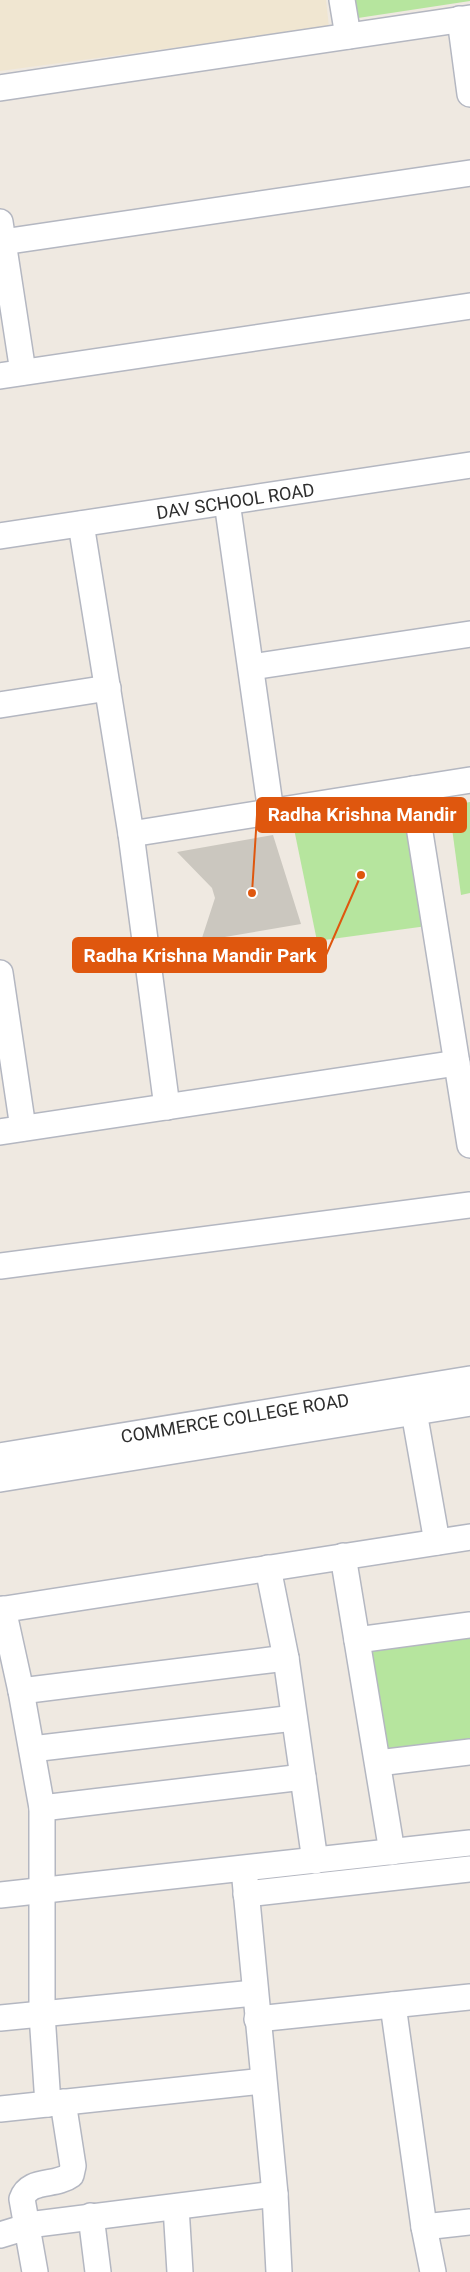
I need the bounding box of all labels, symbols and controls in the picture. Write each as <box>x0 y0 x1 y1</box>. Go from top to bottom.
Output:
street label: DAV SCHOOL ROAD <box>155 478 316 523</box>
callout: Radha Krishna Mandir <box>257 798 466 832</box>
text: Radha Krishna Mandir <box>268 803 456 826</box>
callout: Radha Krishna Mandir Park <box>73 938 326 972</box>
text: Radha Krishna Mandir Park <box>84 944 317 967</box>
street label: COMMERCE COLLEGE ROAD <box>119 1388 350 1447</box>

